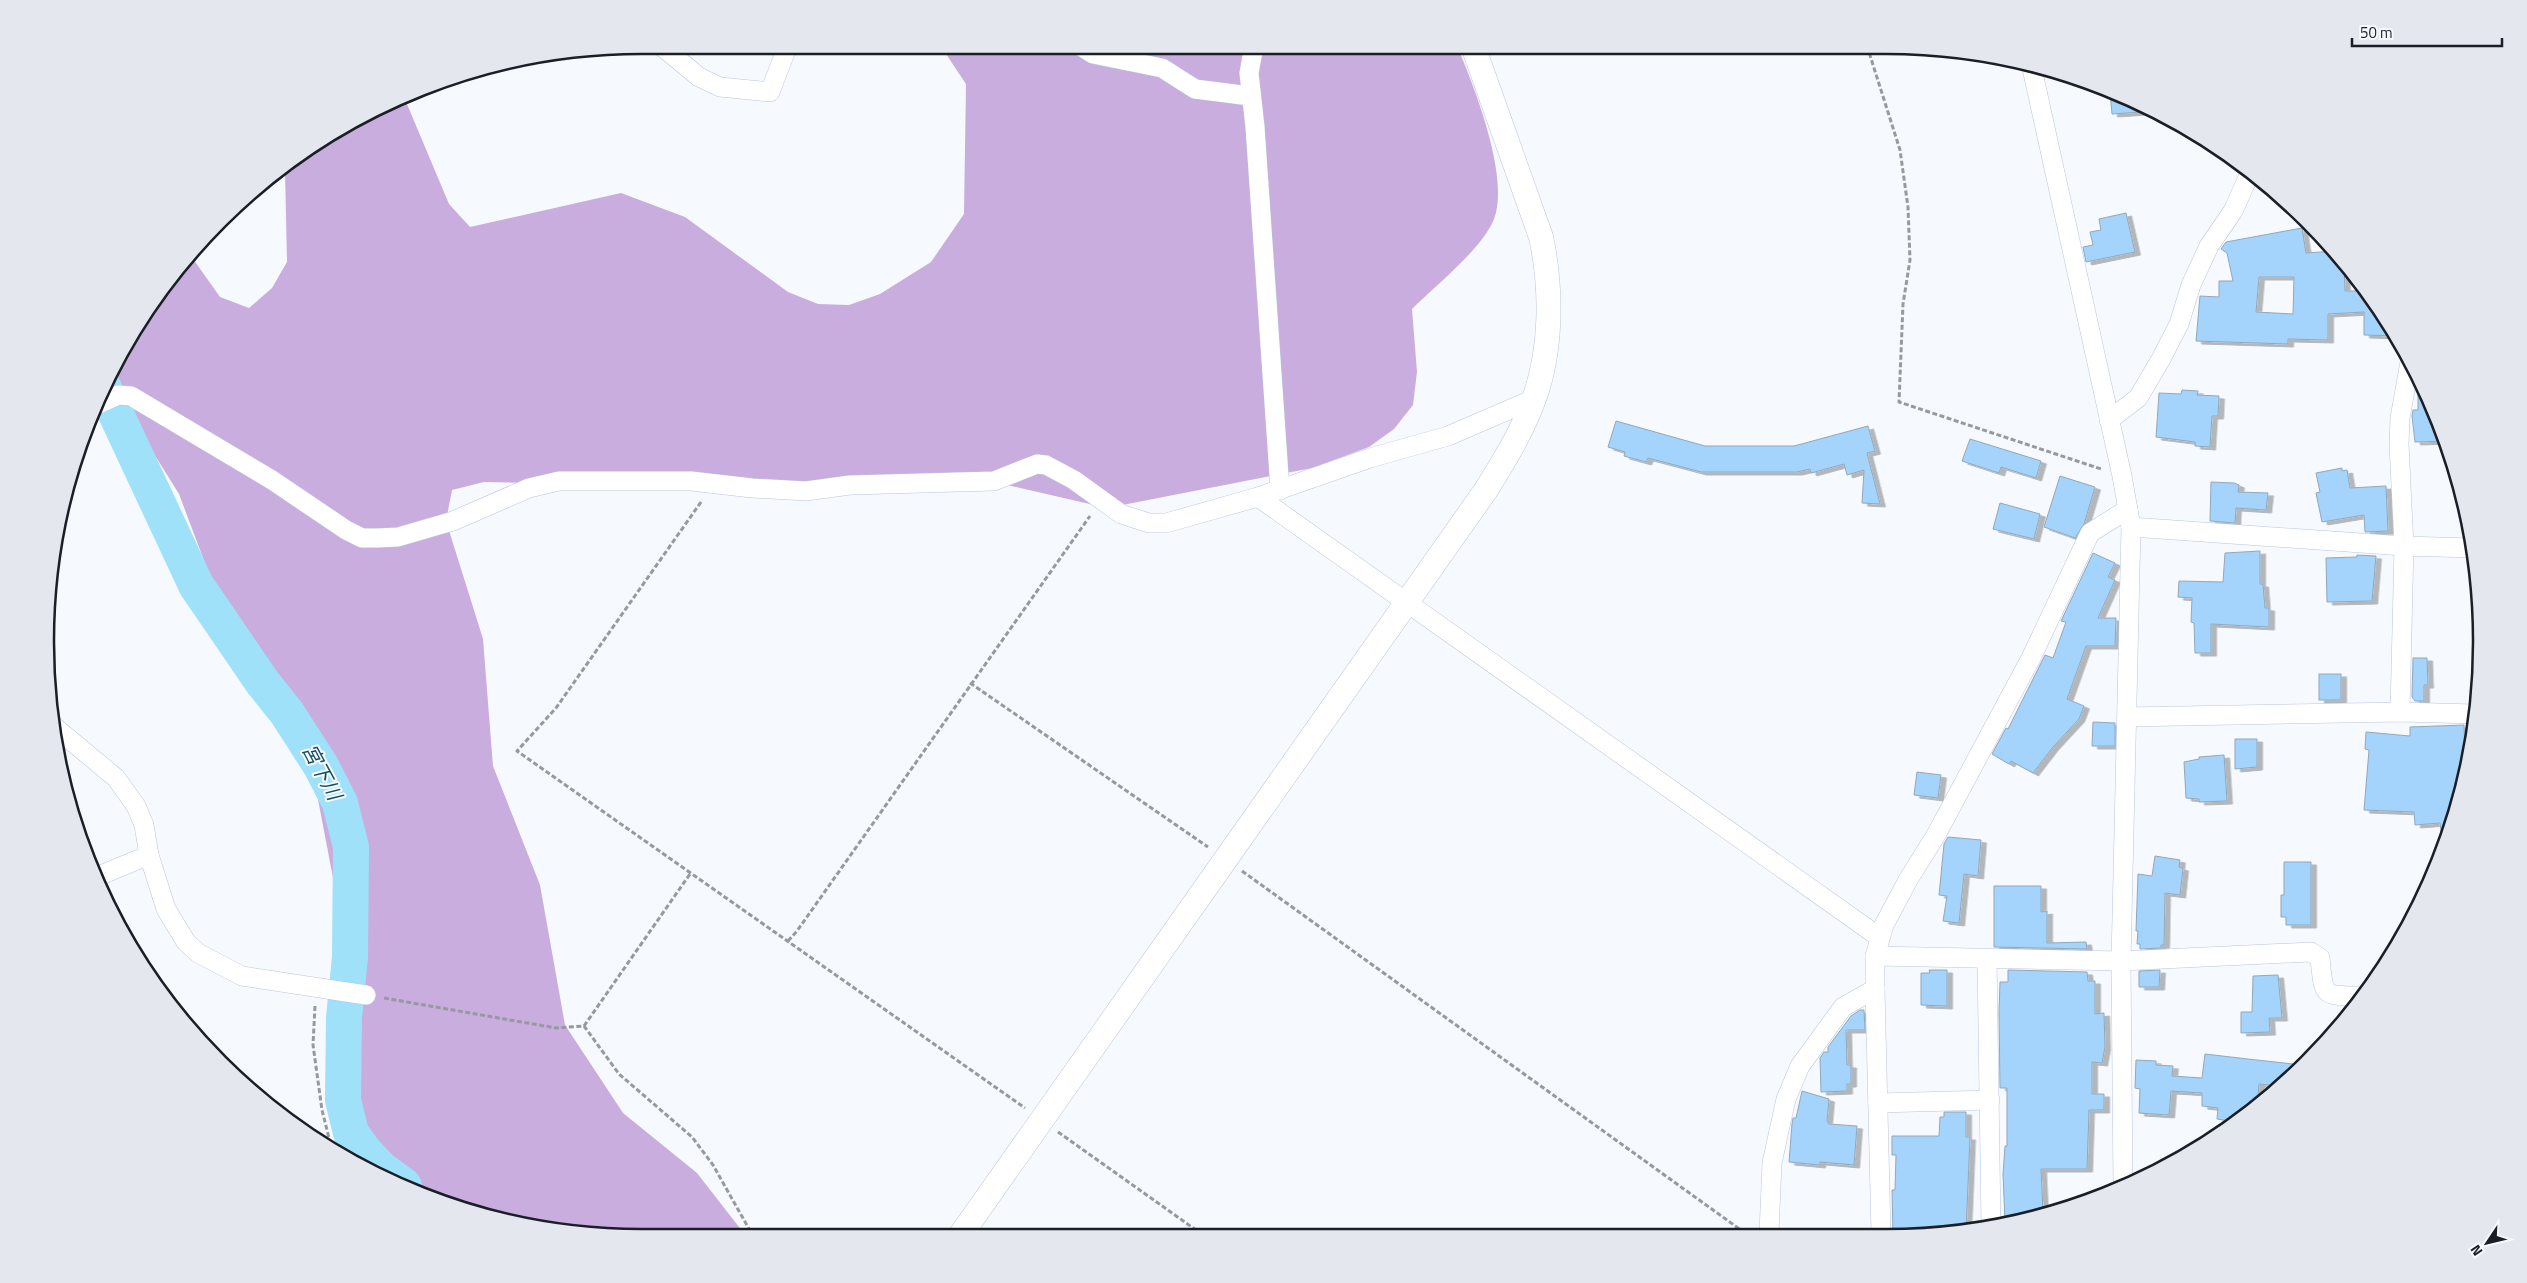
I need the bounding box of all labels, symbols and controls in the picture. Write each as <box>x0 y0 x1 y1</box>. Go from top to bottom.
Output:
scale bar <box>2352 15 2502 47</box>
text: 50 m <box>2360 21 2393 44</box>
water label: 宮下川 <box>295 738 351 807</box>
north arrow <box>2462 1218 2512 1268</box>
text: N <box>2465 1241 2487 1261</box>

